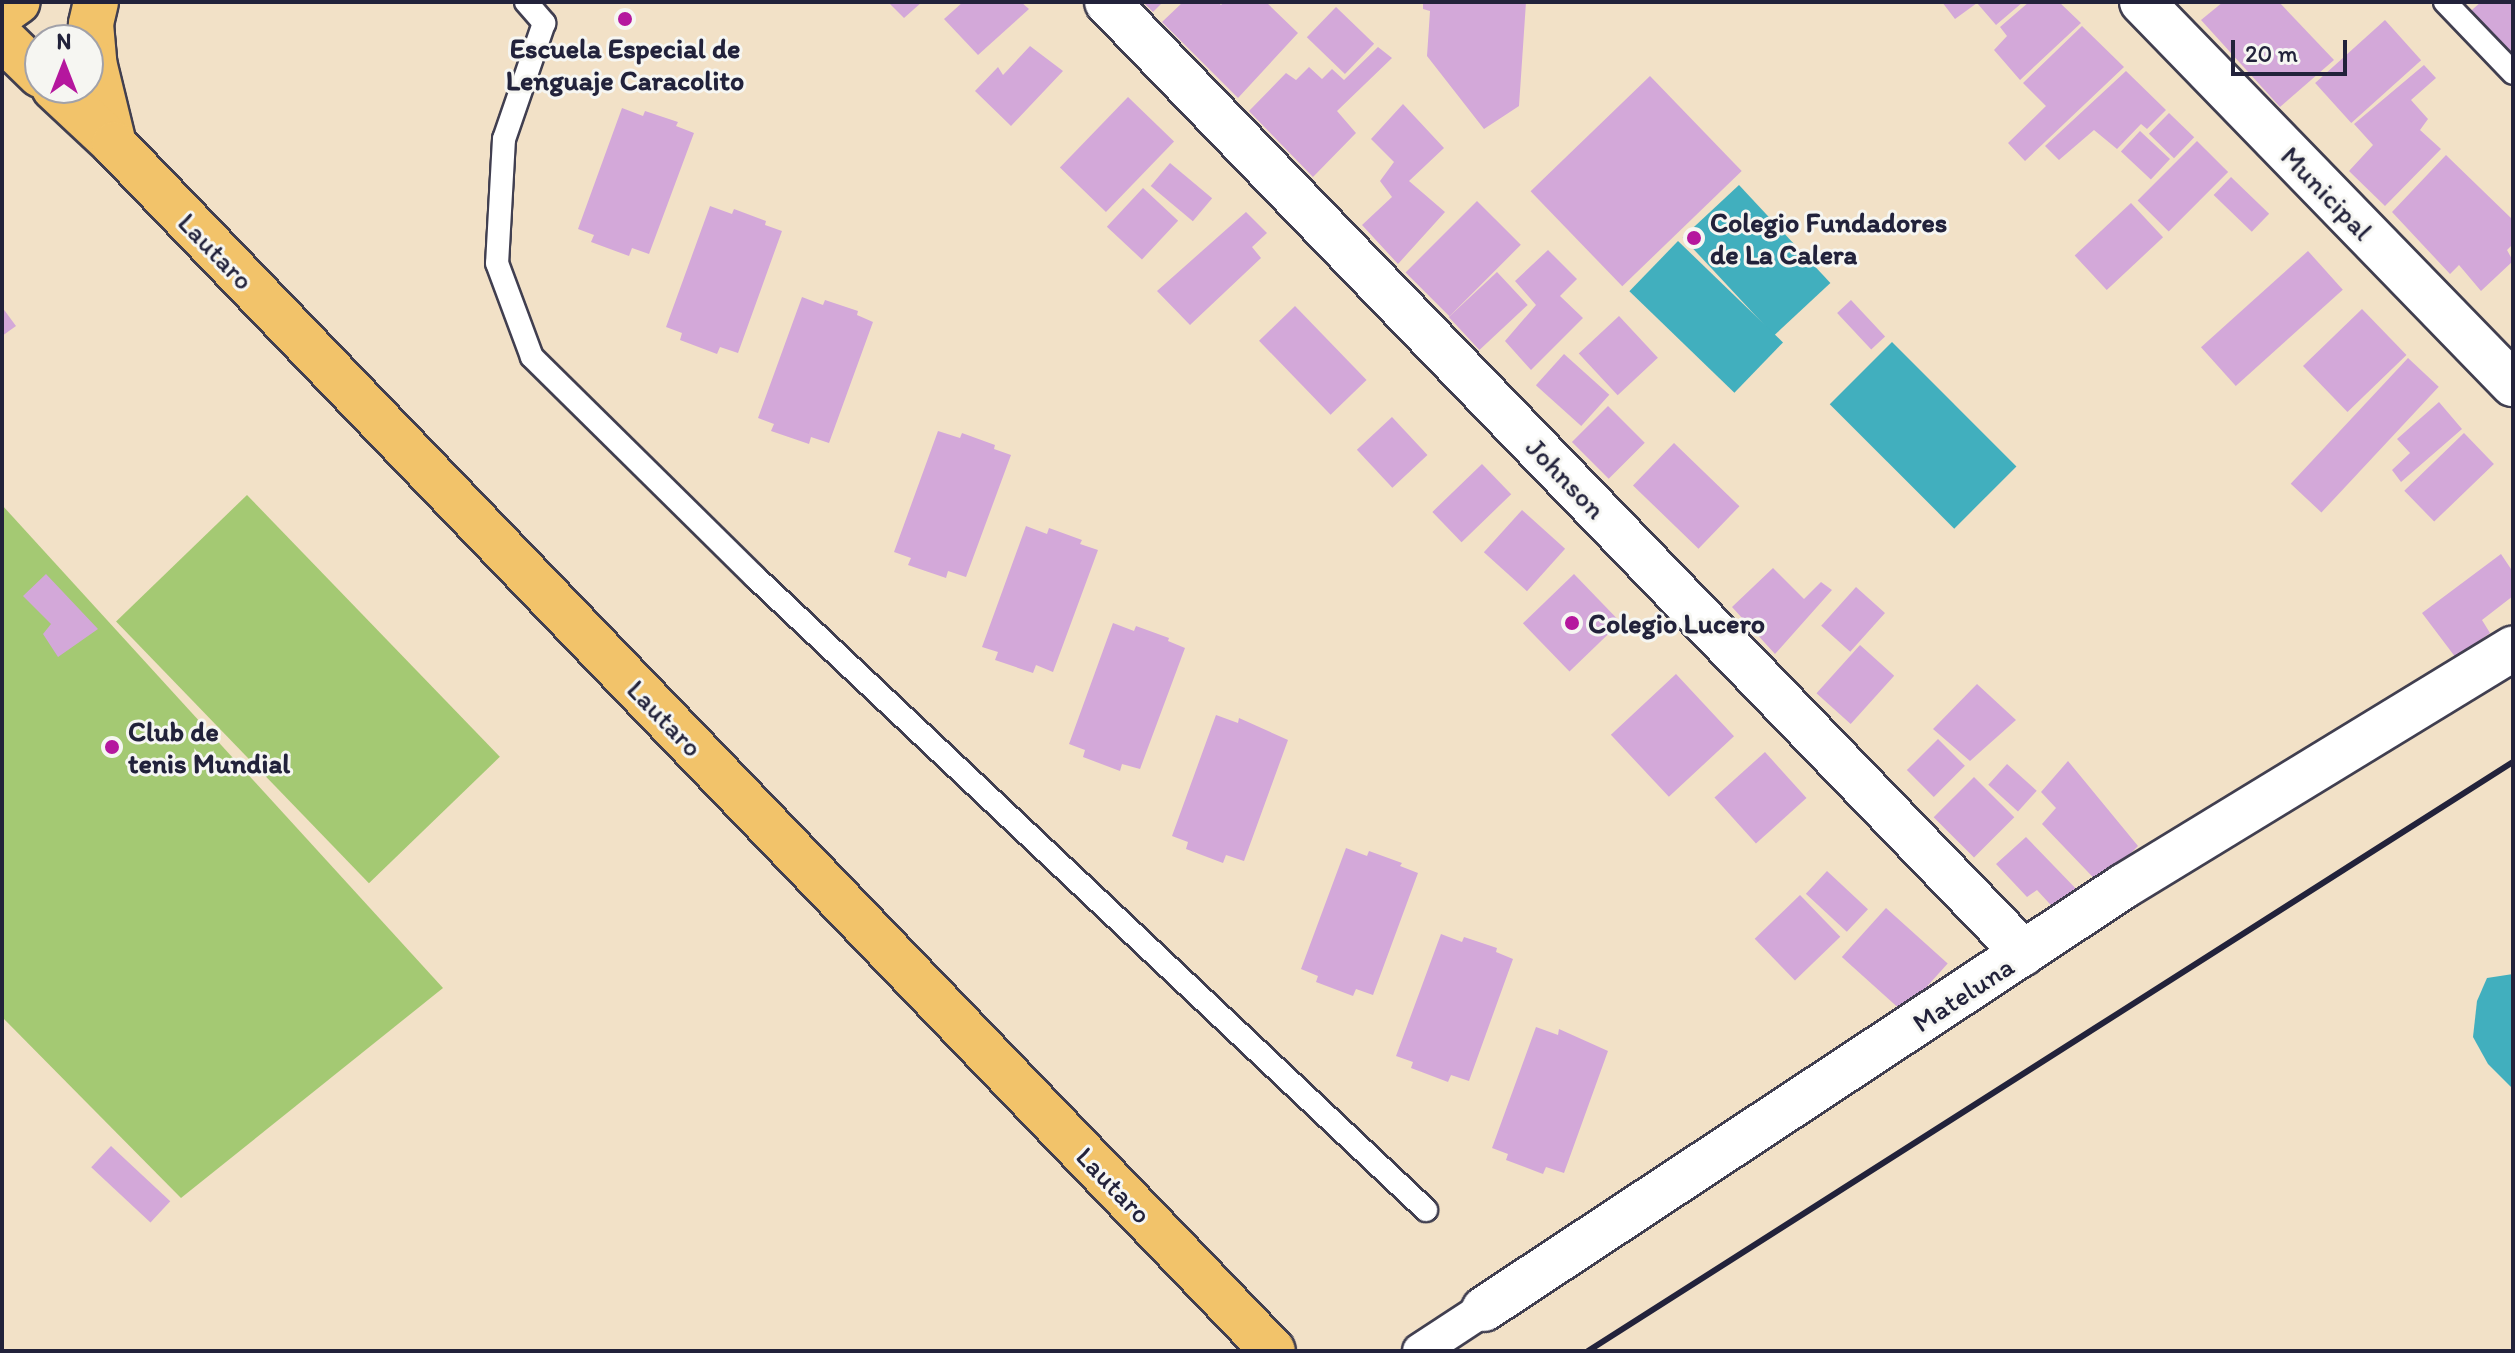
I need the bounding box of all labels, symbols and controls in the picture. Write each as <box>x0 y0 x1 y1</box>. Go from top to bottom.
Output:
marker: Escuela Especial de Lenguaje Caracolito <box>616 10 634 28</box>
north arrow <box>24 24 104 104</box>
scale bar <box>2235 24 2351 74</box>
text: N <box>57 28 71 55</box>
place label: Escuela Especial de Lenguaje Caracolito <box>506 31 744 97</box>
text: 20 m <box>2245 39 2298 68</box>
street label: Municipal <box>2274 139 2380 247</box>
place label: Colegio Fundadores de La Calera <box>1710 205 1946 271</box>
street label: Lautaro <box>171 206 261 296</box>
marker: Colegio Fundadores de La Calera <box>1685 229 1703 247</box>
street label: Johnson <box>1519 430 1613 526</box>
place label: Colegio Lucero <box>1588 606 1764 640</box>
marker: Colegio Lucero <box>1563 614 1581 632</box>
street label: Lautaro <box>620 673 710 763</box>
place label: Club de tenis Mundial <box>128 714 291 780</box>
marker: Club de tenis Mundial <box>103 738 121 756</box>
street label: Mateluna <box>1906 949 2020 1039</box>
street label: Lautaro <box>1069 1140 1159 1230</box>

